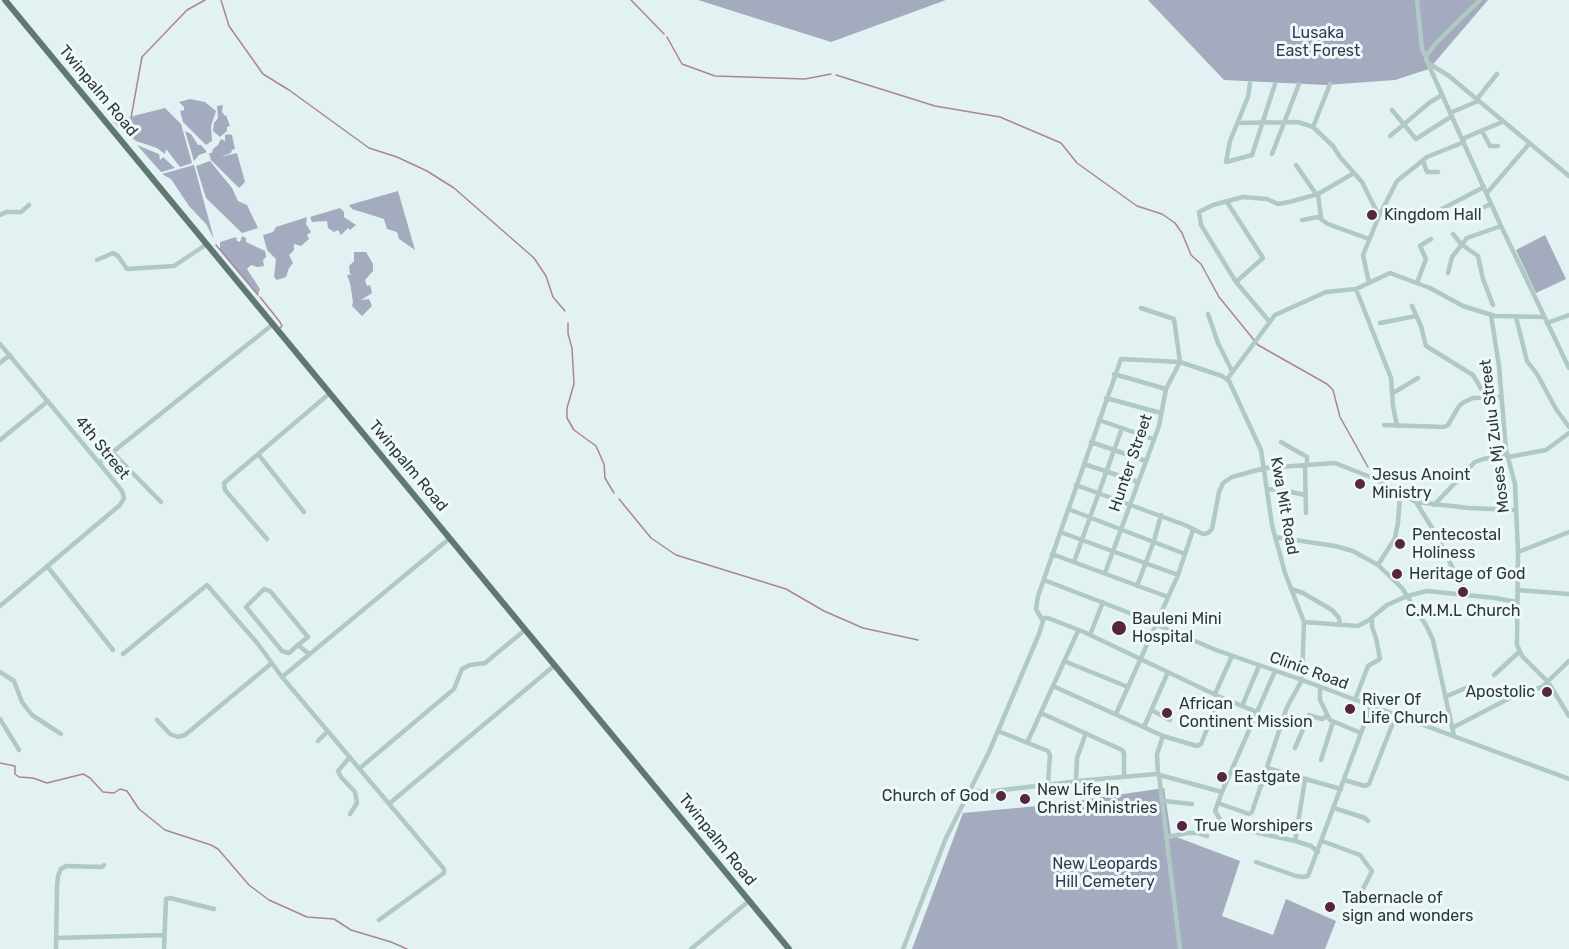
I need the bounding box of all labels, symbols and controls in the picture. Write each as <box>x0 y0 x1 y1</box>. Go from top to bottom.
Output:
park label: Lusaka East Forest <box>1276 23 1360 61</box>
street label: Twinpalm Road <box>54 42 142 140</box>
place label: Kingdom Hall <box>1384 205 1482 225</box>
marker: Kingdom Hall <box>1365 208 1379 222</box>
street label: Moses Mj Zulu Street <box>1476 358 1514 514</box>
street label: 4th Street <box>71 412 133 484</box>
street label: Hunter Street <box>1105 412 1157 514</box>
street label: Twinpalm Road <box>364 417 452 515</box>
street label: Kwa Mit Road <box>1266 456 1302 556</box>
place label: Jesus Anoint Ministry <box>1372 465 1470 503</box>
marker: Jesus Anoint Ministry <box>1353 477 1367 491</box>
place label: Pentecostal Holiness <box>1412 525 1501 563</box>
marker: Pentecostal Holiness <box>1393 537 1407 551</box>
place label: Heritage of God <box>1409 564 1526 584</box>
marker: Heritage of God <box>1390 567 1404 581</box>
marker: C.M.M.L Church <box>1456 585 1470 599</box>
place label: C.M.M.L Church <box>1406 601 1520 621</box>
place label: Bauleni Mini Hospital <box>1132 609 1222 647</box>
marker: Bauleni Mini Hospital <box>1110 619 1128 637</box>
street label: Clinic Road <box>1267 648 1351 694</box>
place label: Apostolic <box>1465 682 1535 702</box>
marker: Apostolic <box>1540 685 1554 699</box>
place label: River Of Life Church <box>1362 690 1448 728</box>
place label: African Continent Mission <box>1179 694 1313 732</box>
marker: River Of Life Church <box>1343 702 1357 716</box>
marker: African Continent Mission <box>1160 706 1174 720</box>
place label: Eastgate <box>1234 767 1300 787</box>
marker: Eastgate <box>1215 770 1229 784</box>
place label: New Life In Christ Ministries <box>1037 780 1157 818</box>
place label: Church of God <box>882 786 989 806</box>
marker: Church of God <box>994 789 1008 803</box>
street label: Twinpalm Road <box>674 790 760 890</box>
marker: New Life In Christ Ministries <box>1018 792 1032 806</box>
place label: True Worshipers <box>1194 816 1313 836</box>
marker: True Worshipers <box>1175 819 1189 833</box>
park label: New Leopards Hill Cemetery <box>1052 854 1158 892</box>
place label: Tabernacle of sign and wonders <box>1342 888 1473 926</box>
marker: Tabernacle of sign and wonders <box>1323 900 1337 914</box>

